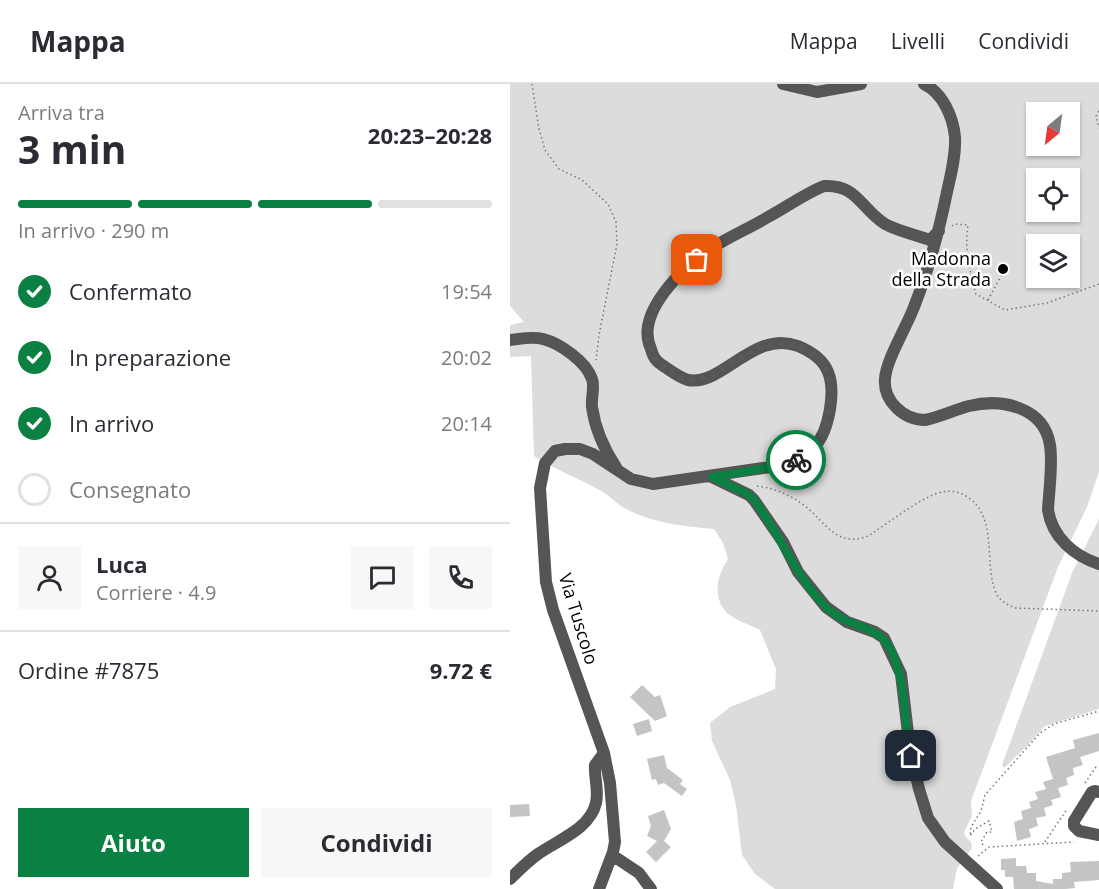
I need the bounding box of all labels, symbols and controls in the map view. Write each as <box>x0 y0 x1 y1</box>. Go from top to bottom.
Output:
text: Mappa <box>30 22 126 60</box>
text: Mappa <box>790 27 858 55</box>
text: Livelli <box>891 27 945 55</box>
text: Condividi <box>978 27 1069 55</box>
text: Arriva tra <box>18 99 105 126</box>
north arrow <box>1026 102 1080 156</box>
map controls <box>1026 102 1080 288</box>
text: 20:23–20:28 <box>368 120 492 150</box>
text: 3 min <box>18 122 126 175</box>
button: locate <box>1026 168 1080 222</box>
text: In arrivo · 290 m <box>18 217 169 244</box>
pin <box>671 234 722 285</box>
button: layers <box>1026 234 1080 288</box>
icon: bag <box>680 243 713 276</box>
place label: Madonna della Strada <box>891 246 991 291</box>
marker: Madonna della Strada <box>996 262 1010 276</box>
icon: check <box>18 275 51 308</box>
text: Confermato <box>69 276 192 306</box>
text: 19:54 <box>441 278 492 305</box>
icon: check <box>18 341 51 374</box>
text: In preparazione <box>69 342 231 372</box>
text: 20:02 <box>441 344 492 371</box>
icon: check <box>18 407 51 440</box>
text: In arrivo <box>69 408 154 438</box>
text: 20:14 <box>441 410 492 437</box>
courier <box>766 430 826 490</box>
icon: bike <box>780 444 813 477</box>
text: Consegnato <box>69 474 191 504</box>
button: person <box>18 546 81 609</box>
button: chat <box>351 546 414 609</box>
button: phone <box>429 546 492 609</box>
text: Luca <box>96 549 148 579</box>
street label: Via Tuscolo <box>554 570 604 667</box>
text: Corriere · 4.9 <box>96 579 216 606</box>
text: Ordine #7875 <box>18 655 159 685</box>
text: 9.72 € <box>430 655 492 685</box>
pin <box>885 730 936 781</box>
icon: home <box>894 739 927 772</box>
button: Aiuto <box>18 808 249 877</box>
button: Condividi <box>261 808 492 877</box>

